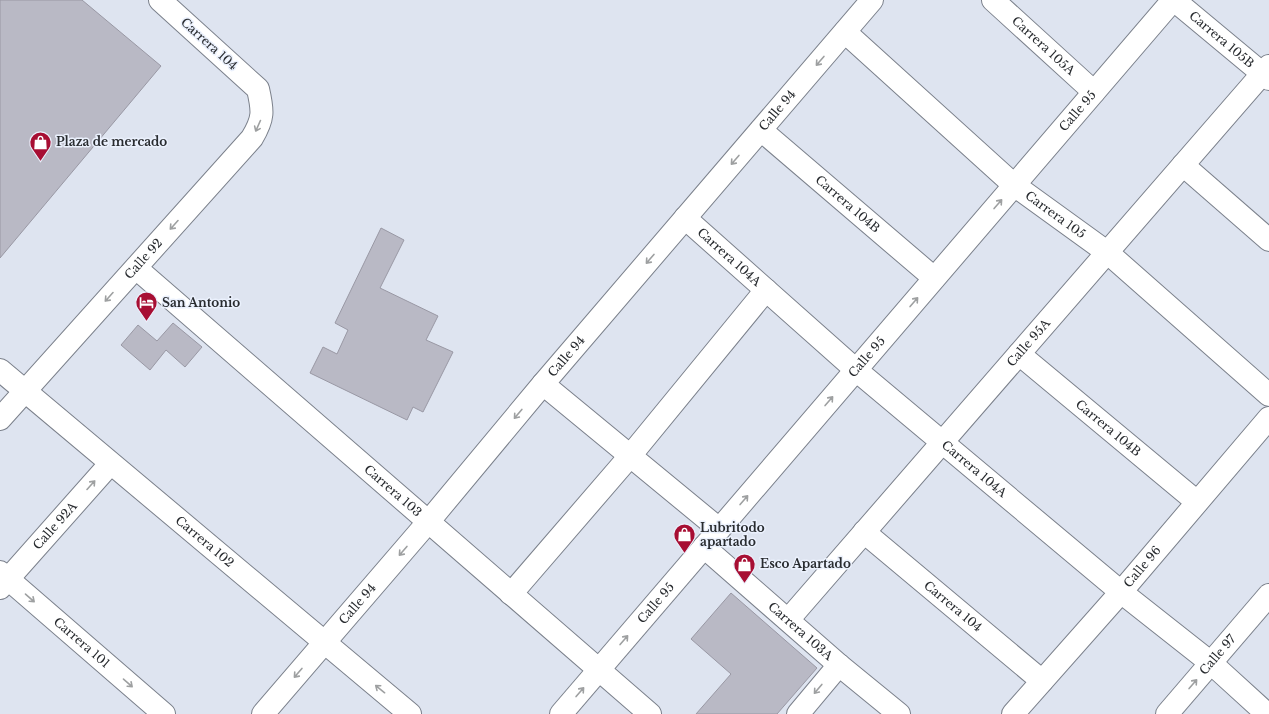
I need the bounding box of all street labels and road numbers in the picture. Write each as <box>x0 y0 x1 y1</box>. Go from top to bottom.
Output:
street label: Carrera 105B <box>1186 8 1258 71</box>
street label: Carrera 105A <box>1009 13 1079 78</box>
street label: Carrera 104 <box>178 14 241 73</box>
street label: Calle 94 <box>755 87 799 134</box>
street label: Calle 95 <box>1056 87 1099 134</box>
street label: Carrera 104B <box>813 172 883 236</box>
street label: Carrera 105 <box>1022 188 1089 241</box>
street label: Carrera 104A <box>694 224 765 290</box>
street label: Calle 92 <box>121 235 165 282</box>
street label: Calle 95A <box>1003 315 1053 369</box>
street label: Calle 94 <box>544 333 588 380</box>
street label: Calle 95 <box>845 333 888 380</box>
street label: Carrera 104B <box>1073 396 1144 459</box>
street label: Carrera 104A <box>939 437 1011 501</box>
street label: Carrera 103 <box>361 461 425 520</box>
street label: Calle 92A <box>30 498 80 553</box>
street label: Carrera 102 <box>173 512 237 570</box>
street label: Calle 96 <box>1120 542 1164 590</box>
street label: Carrera 104 <box>921 577 985 635</box>
street label: Calle 95 <box>634 579 677 626</box>
street label: Calle 94 <box>335 580 379 627</box>
street label: Carrera 103A <box>765 599 837 664</box>
street label: Carrera 101 <box>51 614 113 671</box>
street label: Calle 97 <box>1196 631 1239 678</box>

